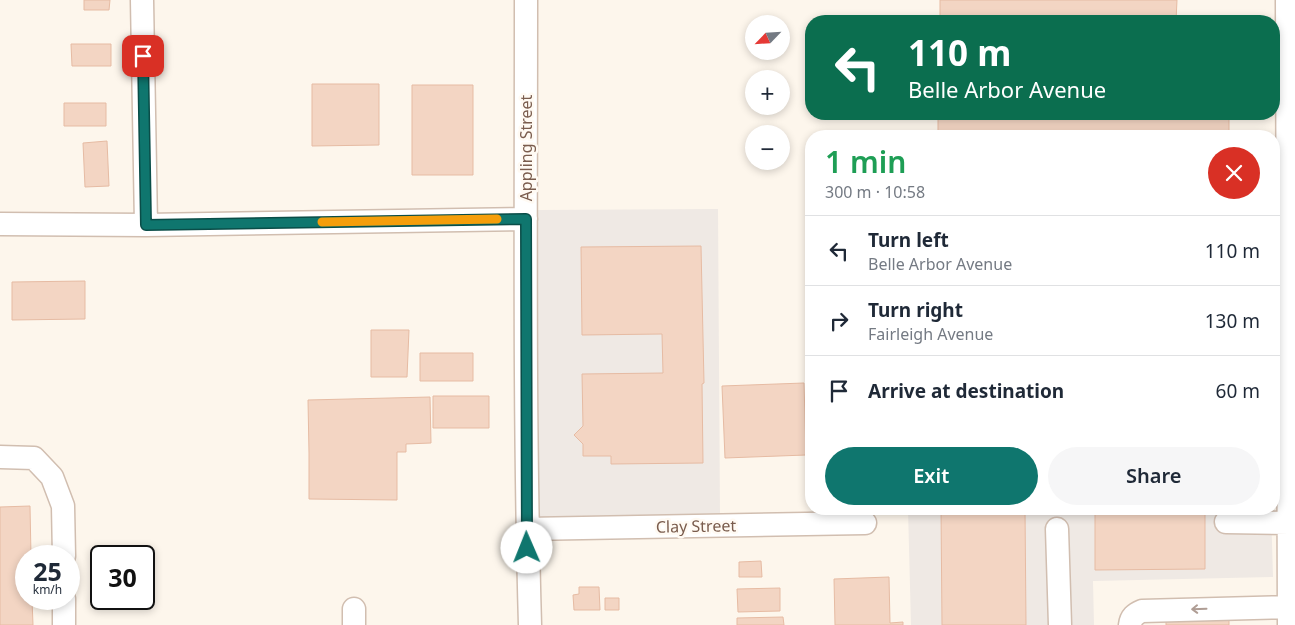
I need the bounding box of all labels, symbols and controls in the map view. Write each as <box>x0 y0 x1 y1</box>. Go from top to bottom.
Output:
north arrow <box>745 15 790 60</box>
map controls <box>745 15 790 170</box>
text: 110 m <box>908 29 1011 76</box>
pin <box>122 35 164 77</box>
icon: left <box>825 35 890 100</box>
icon: arrive <box>129 42 157 70</box>
button: + <box>745 70 790 115</box>
text: Belle Arbor Avenue <box>908 74 1106 104</box>
street label: Appling Street <box>515 94 537 201</box>
button: − <box>745 125 790 170</box>
text: 1 min <box>825 141 906 182</box>
button: close <box>1208 147 1260 199</box>
text: 300 m · 10:58 <box>825 181 925 203</box>
text: Turn left <box>868 227 949 253</box>
icon: left <box>825 237 853 265</box>
text: 110 m <box>1205 238 1260 264</box>
text: Belle Arbor Avenue <box>868 253 1012 275</box>
text: Turn right <box>868 297 963 323</box>
icon: right <box>825 307 853 335</box>
text: 130 m <box>1205 308 1260 334</box>
text: Fairleigh Avenue <box>868 323 993 345</box>
icon: arrive <box>825 377 853 405</box>
text: Arrive at destination <box>868 378 1064 404</box>
text: 60 m <box>1216 378 1260 404</box>
button: Exit <box>825 447 1038 505</box>
button: Share <box>1048 447 1260 505</box>
street label: Clay Street <box>656 514 737 538</box>
position arrow <box>500 521 552 573</box>
speed limit sign: 30 <box>90 545 155 610</box>
text: 25 <box>33 554 62 588</box>
text: km/h <box>33 581 62 598</box>
one-way arrow <box>1191 604 1208 614</box>

